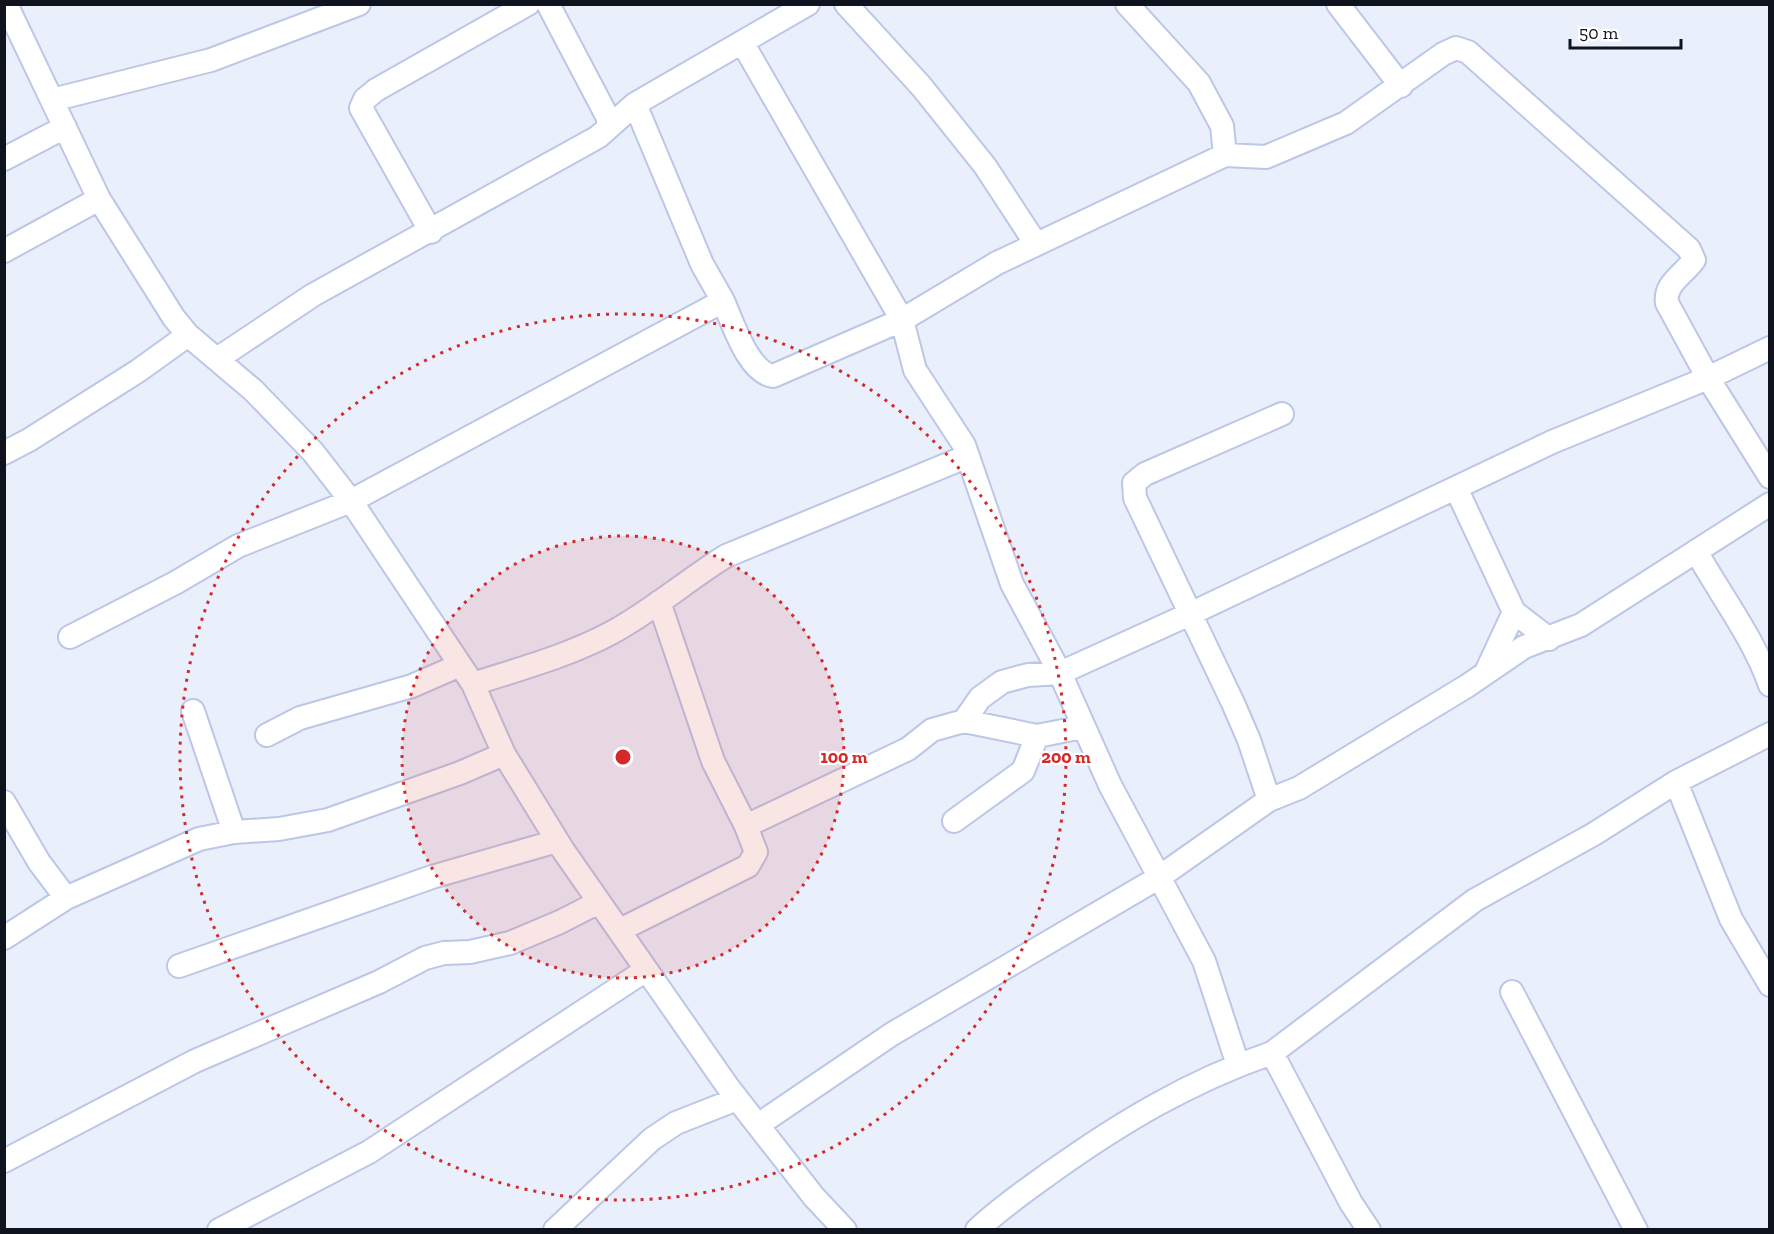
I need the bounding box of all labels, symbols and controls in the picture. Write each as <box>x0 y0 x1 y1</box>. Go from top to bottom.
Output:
scale bar <box>1570 12 1681 50</box>
text: 50 m <box>1579 22 1619 44</box>
text: 100 m <box>820 746 868 768</box>
text: 200 m <box>1041 746 1091 768</box>
centre of rings <box>613 747 633 767</box>

